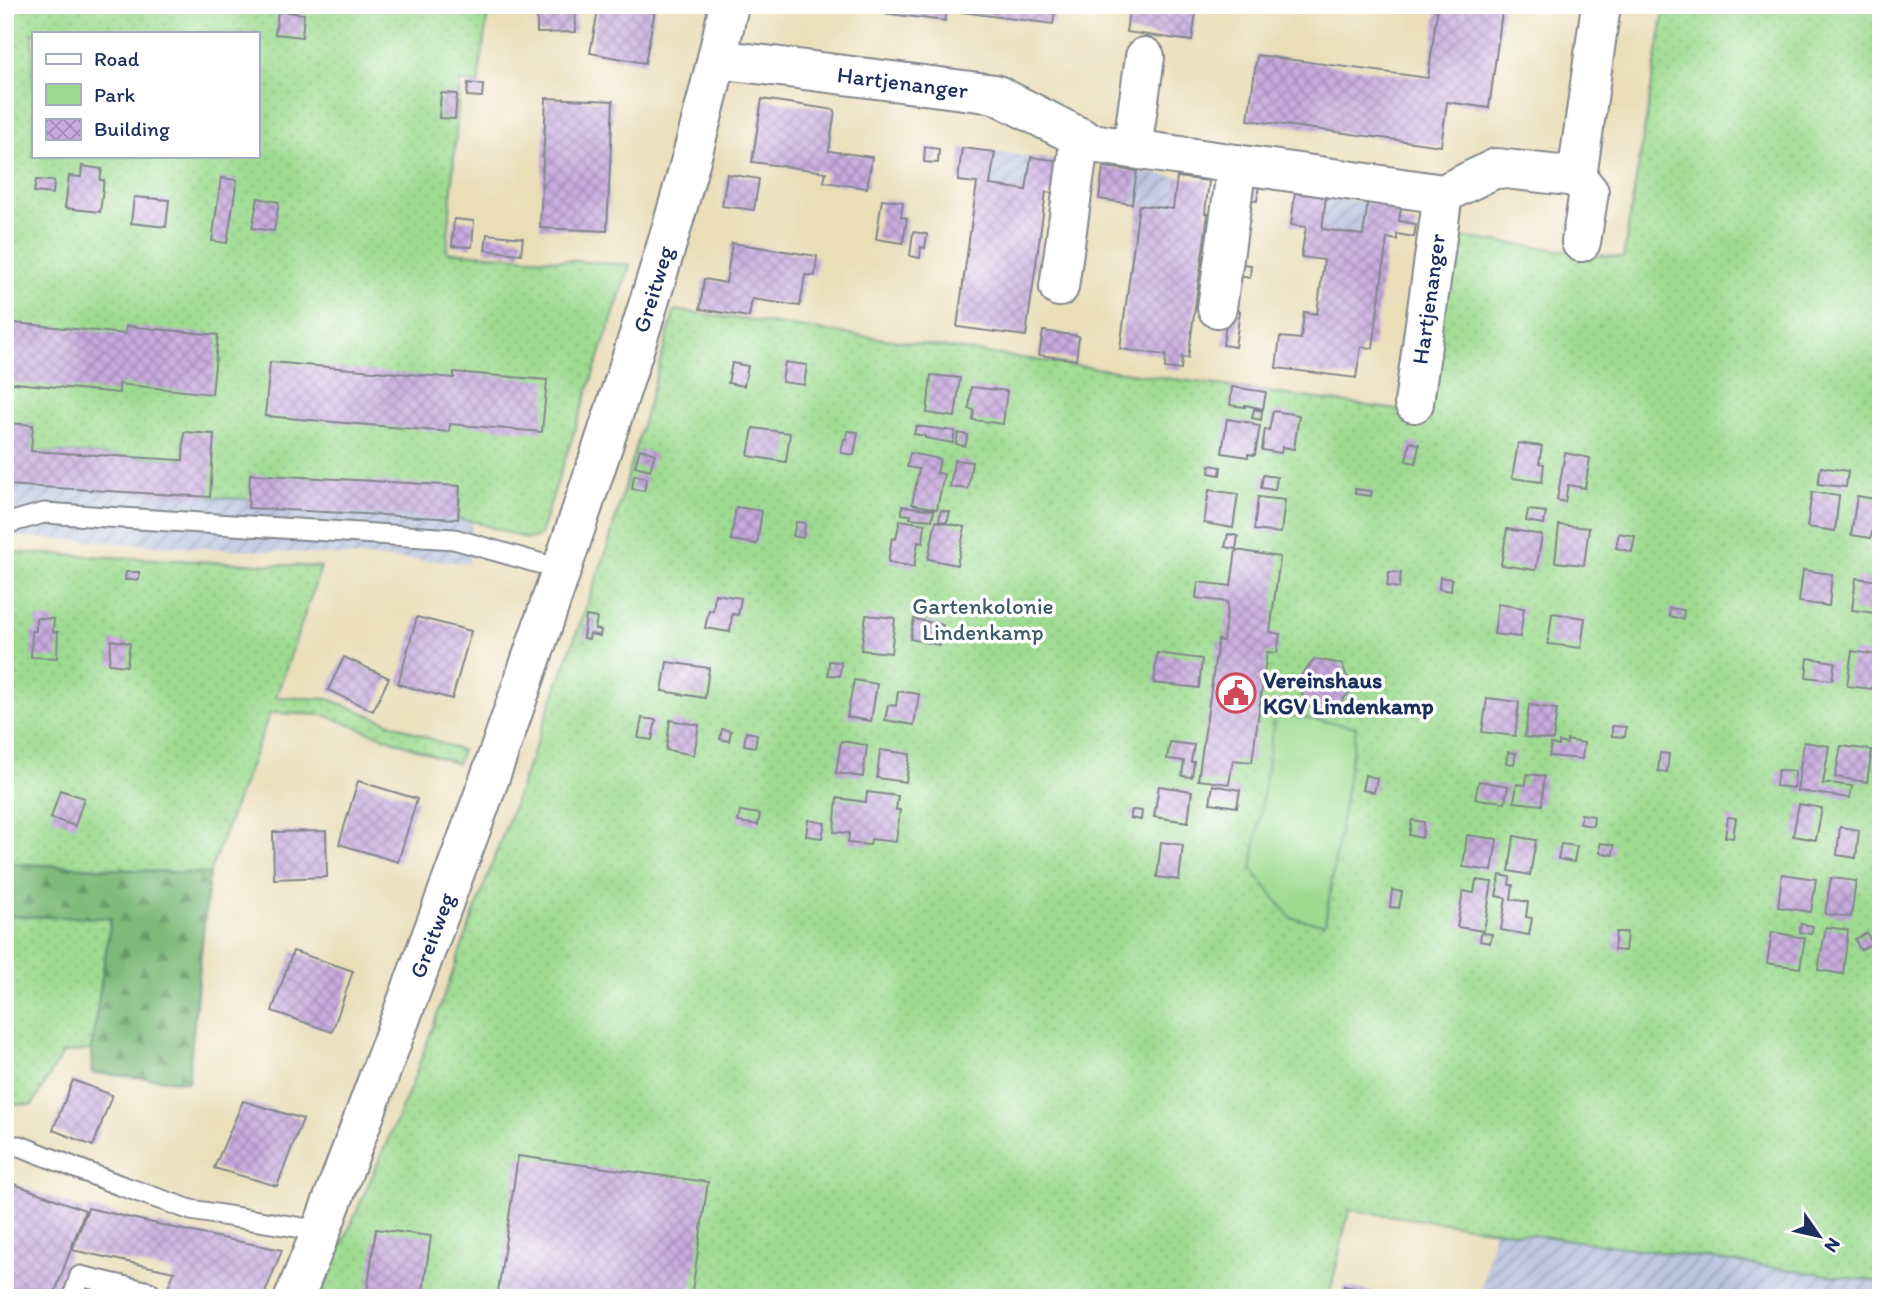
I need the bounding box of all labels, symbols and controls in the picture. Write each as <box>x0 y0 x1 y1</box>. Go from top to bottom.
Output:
legend <box>32 32 259 158</box>
text: Road <box>94 46 140 71</box>
street label: Hartjenanger <box>836 60 969 104</box>
text: Park <box>94 82 136 107</box>
text: Building <box>94 116 170 141</box>
street label: Hartjenanger <box>1406 232 1451 366</box>
street label: Greitweg <box>627 242 679 336</box>
park label: Gartenkolonie Lindenkamp <box>912 592 1054 646</box>
place label: Vereinshaus KGV Lindenkamp <box>1263 666 1434 720</box>
public building icon: Vereinshaus KGV Lindenkamp <box>1215 672 1257 714</box>
street label: Greitweg <box>403 889 461 982</box>
north arrow <box>1784 1202 1854 1272</box>
text: N <box>1820 1233 1846 1257</box>

